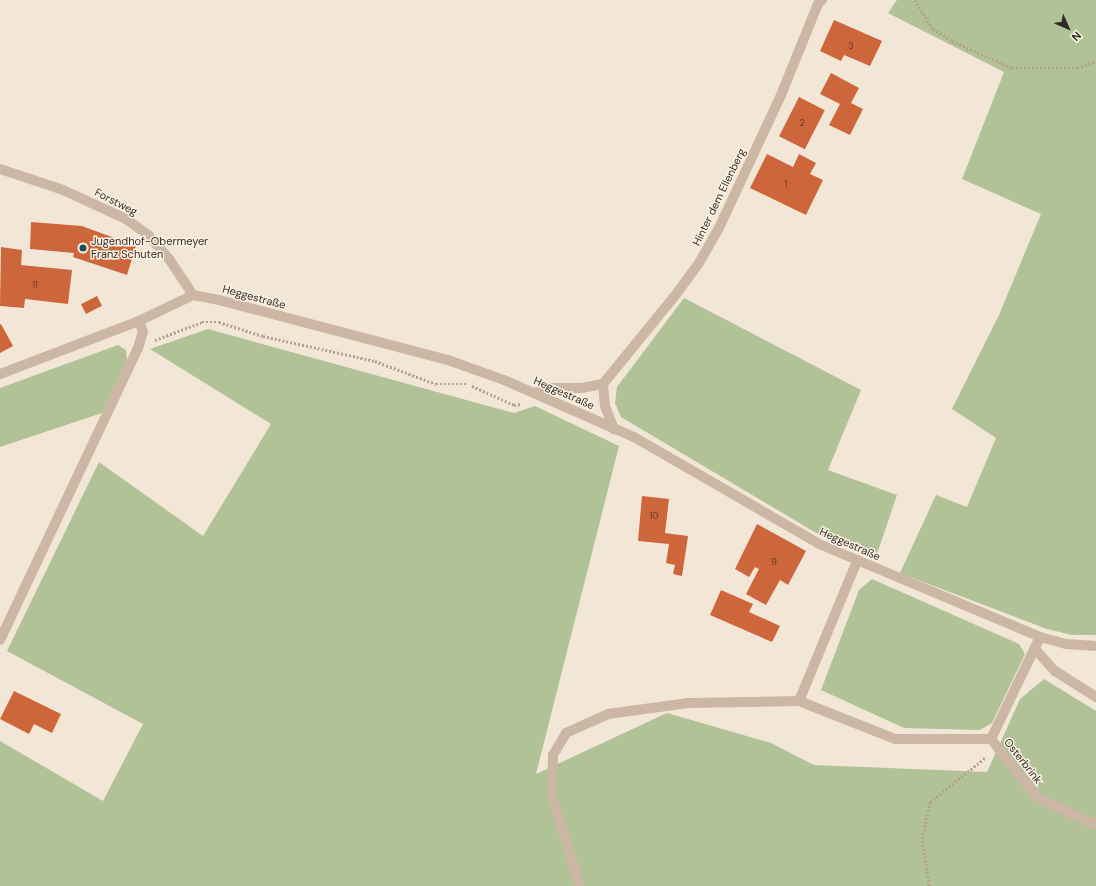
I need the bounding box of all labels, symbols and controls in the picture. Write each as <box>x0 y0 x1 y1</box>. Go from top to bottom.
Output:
north arrow <box>1048 8 1088 48</box>
text: N <box>1069 29 1084 44</box>
house number: 3 <box>848 41 854 51</box>
house number: 2 <box>799 118 805 128</box>
street label: Hinter dem Ellenberg <box>690 146 748 248</box>
house number: 1 <box>785 179 787 189</box>
street label: Forstweg <box>92 186 140 218</box>
place label: Jugendhof-Obermeyer Franz Schuten <box>91 235 208 261</box>
marker: Jugendhof-Obermeyer Franz Schuten <box>78 243 88 253</box>
house number: 11 <box>32 280 38 290</box>
street label: Heggestraße <box>221 282 287 312</box>
street label: Heggestraße <box>532 374 596 412</box>
house number: 10 <box>650 511 658 521</box>
street label: Heggestraße <box>818 525 882 563</box>
house number: 9 <box>771 557 777 567</box>
street label: Osterbrink <box>1001 736 1045 786</box>

